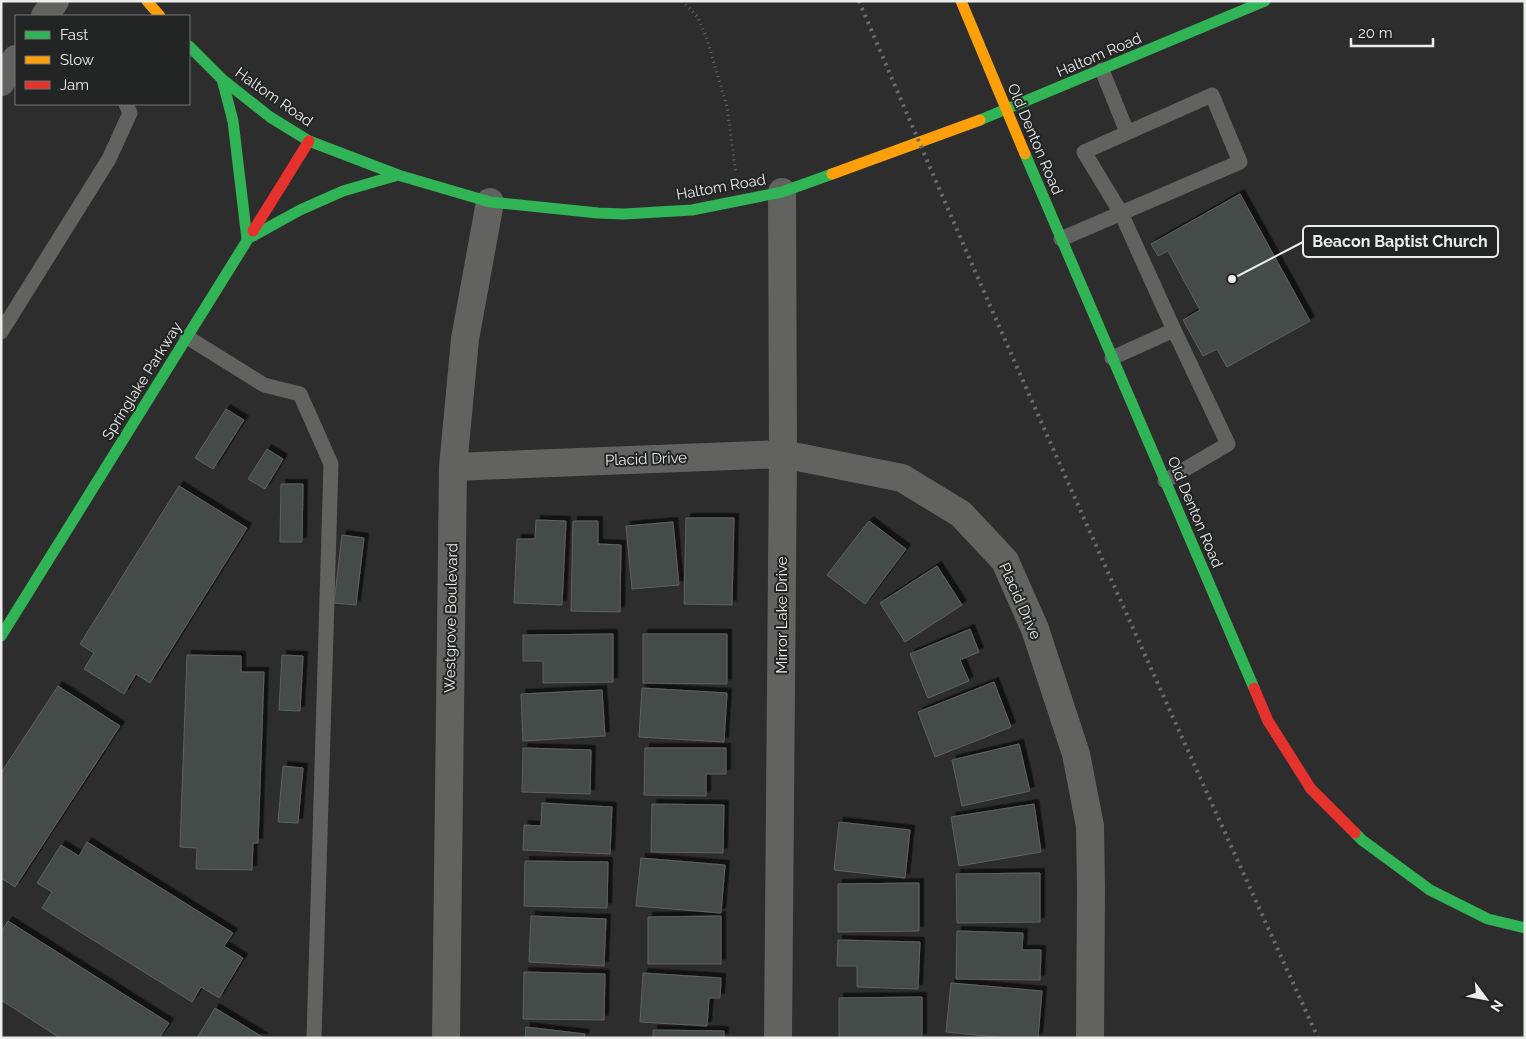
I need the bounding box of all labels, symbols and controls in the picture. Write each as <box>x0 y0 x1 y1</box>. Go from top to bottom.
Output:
legend <box>15 15 190 105</box>
scale bar <box>1351 15 1434 47</box>
text: 20 m <box>1358 24 1393 42</box>
text: Fast <box>60 26 88 44</box>
street label: Haltom Road <box>1054 29 1144 81</box>
text: Slow <box>60 51 94 69</box>
street label: Haltom Road <box>232 64 316 130</box>
text: Jam <box>60 76 89 94</box>
street label: Old Denton Road <box>1003 81 1067 197</box>
street label: Haltom Road <box>675 170 767 204</box>
callout: Beacon Baptist Church <box>1303 226 1498 257</box>
text: Beacon Baptist Church <box>1312 232 1488 251</box>
street label: Springlake Parkway <box>98 319 186 443</box>
street label: Placid Drive <box>605 449 687 469</box>
street label: Old Denton Road <box>1163 454 1227 570</box>
street label: Westgrove Boulevard <box>441 543 461 693</box>
street label: Mirror Lake Drive <box>773 556 791 674</box>
street label: Placid Drive <box>995 560 1045 642</box>
north arrow <box>1461 974 1511 1024</box>
text: N <box>1487 997 1507 1015</box>

